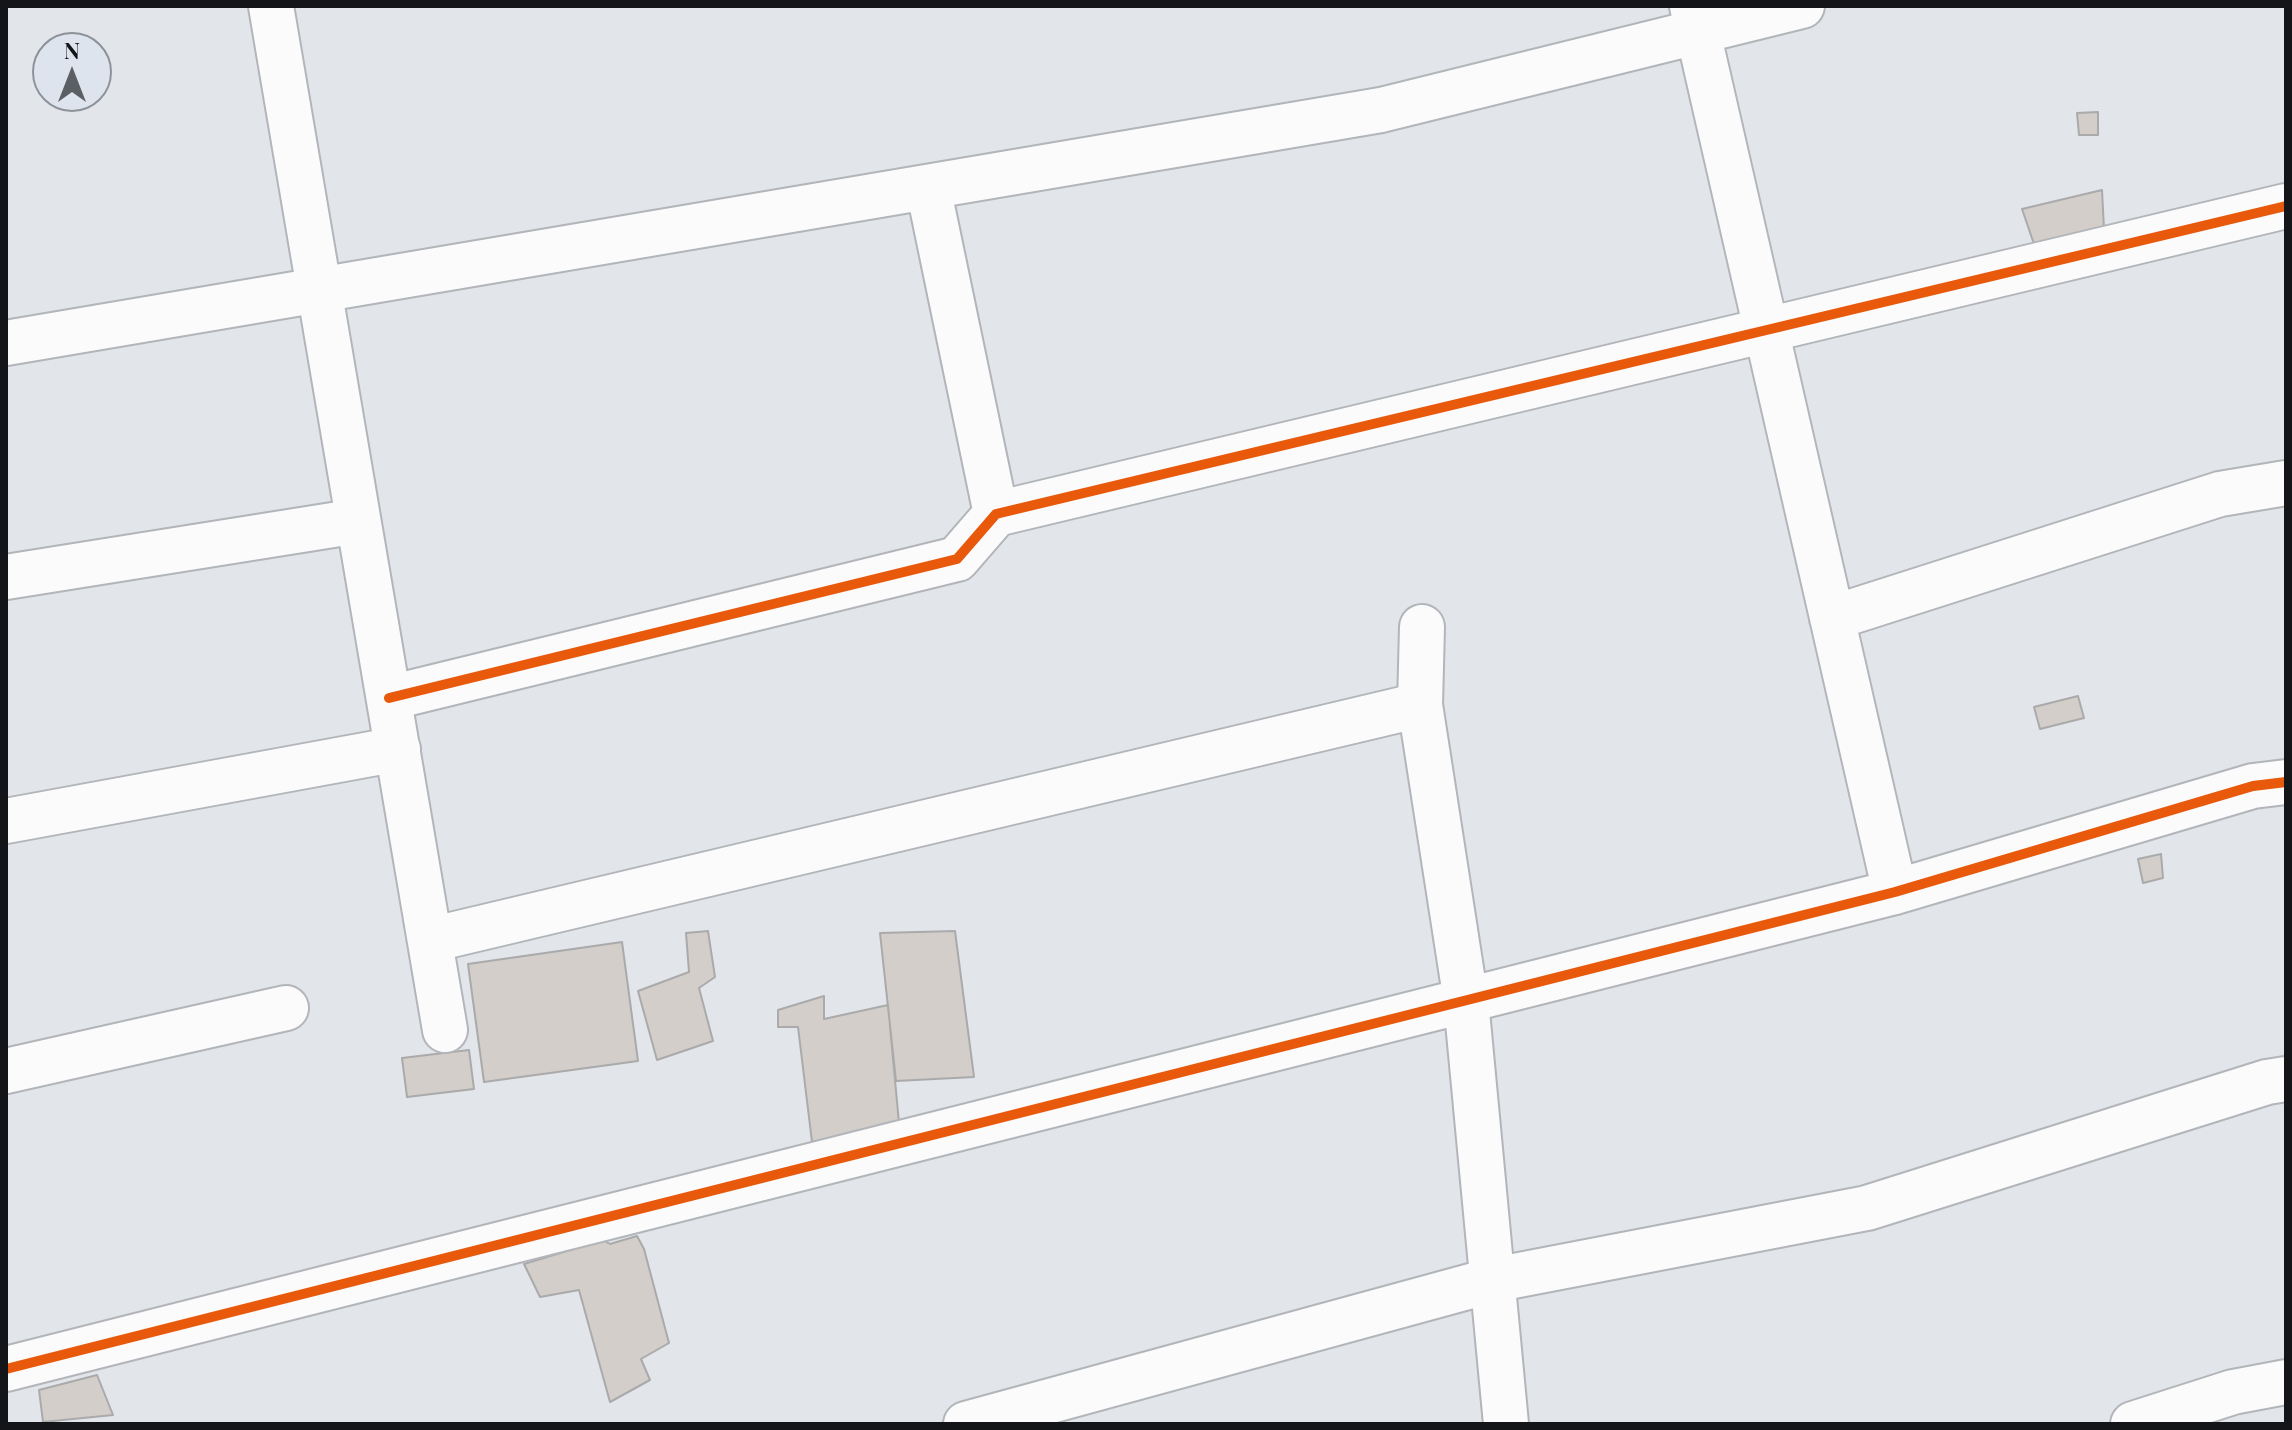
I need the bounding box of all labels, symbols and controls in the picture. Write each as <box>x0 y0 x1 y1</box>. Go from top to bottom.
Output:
north arrow <box>32 32 112 112</box>
text: N <box>64 35 80 65</box>

